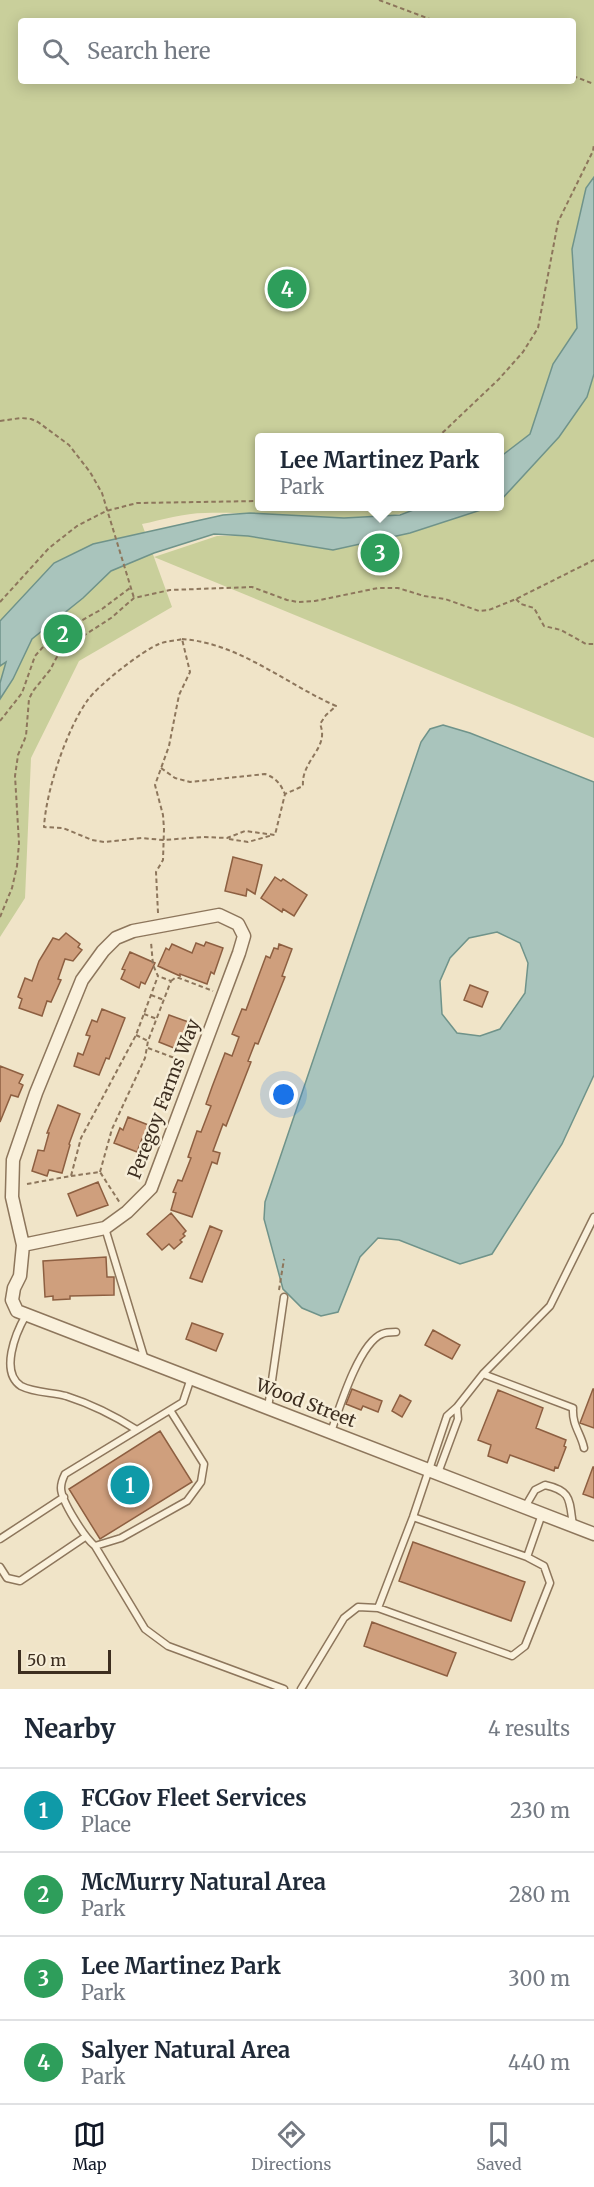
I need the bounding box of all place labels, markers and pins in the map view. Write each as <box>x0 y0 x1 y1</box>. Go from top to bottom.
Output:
pin: 4 <box>268 266 306 312</box>
pin: 3 <box>360 530 400 576</box>
pin: 2 <box>44 612 82 656</box>
pin: 1 <box>110 1462 150 1508</box>

